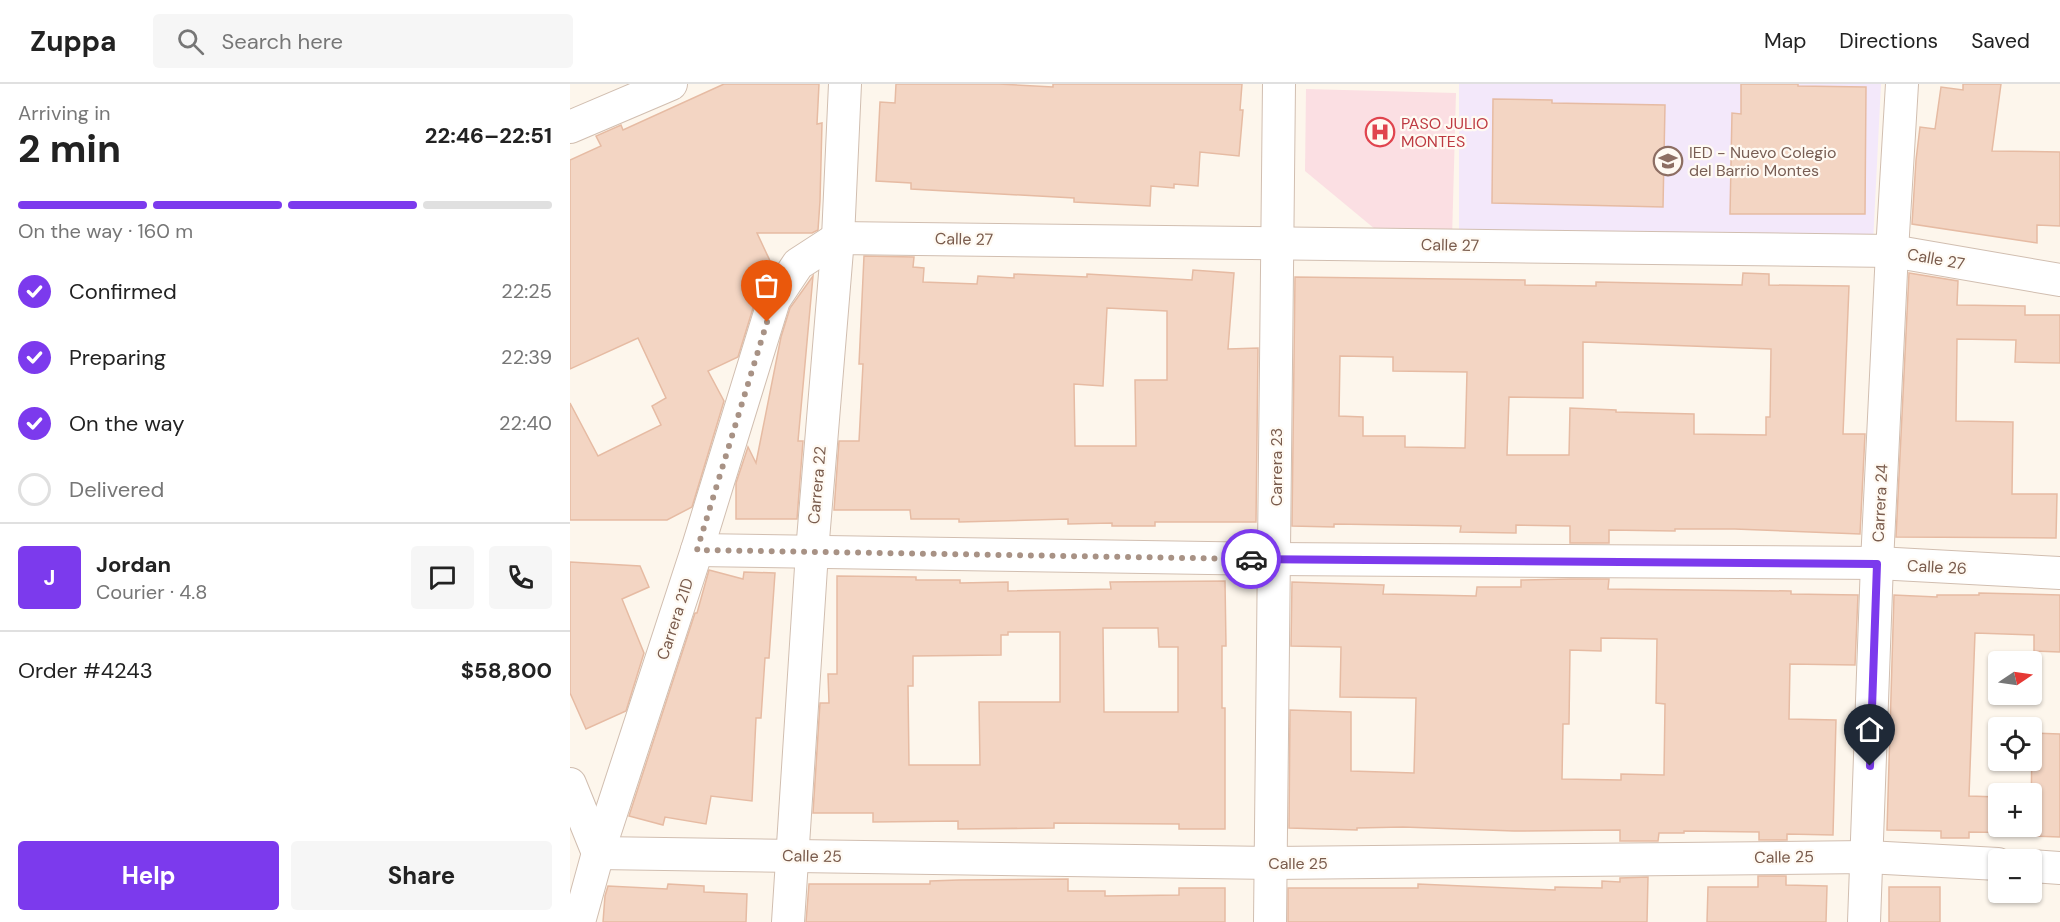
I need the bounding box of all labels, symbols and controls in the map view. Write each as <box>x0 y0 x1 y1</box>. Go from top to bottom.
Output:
search box <box>153 14 573 68</box>
text: Zuppa <box>30 23 117 60</box>
icon: search <box>174 25 207 58</box>
text: Search here <box>222 27 343 56</box>
text: Map <box>1764 27 1806 55</box>
text: Directions <box>1839 27 1938 55</box>
text: Saved <box>1971 27 2030 55</box>
text: Arriving in <box>18 100 110 126</box>
place label: PASO JULIO MONTES <box>1401 113 1488 152</box>
hospital icon: PASO JULIO MONTES <box>1364 116 1396 148</box>
text: 22:46–22:51 <box>425 121 552 150</box>
text: 2 min <box>18 123 121 174</box>
place label: IED - Nuevo Colegio del Barrio Montes <box>1689 142 1837 181</box>
school or university icon: IED - Nuevo Colegio del Barrio Montes <box>1652 145 1684 177</box>
text: On the way · 160 m <box>18 218 193 244</box>
street label: Calle 27 <box>935 228 993 250</box>
street label: Calle 27 <box>1421 234 1479 256</box>
street label: Calle 27 <box>1906 244 1966 274</box>
pin <box>741 260 792 322</box>
icon: bag <box>750 269 783 302</box>
icon: check <box>18 275 51 308</box>
text: Confirmed <box>69 277 177 306</box>
text: 22:25 <box>501 278 552 304</box>
icon: check <box>18 341 51 374</box>
text: Preparing <box>69 343 166 372</box>
text: 22:39 <box>501 344 552 370</box>
icon: check <box>18 407 51 440</box>
text: On the way <box>69 409 184 438</box>
text: 22:40 <box>499 410 552 436</box>
street label: Carrera 23 <box>1266 428 1287 506</box>
street label: Carrera 22 <box>803 445 831 525</box>
street label: Carrera 24 <box>1867 463 1893 543</box>
text: Delivered <box>69 475 164 504</box>
courier <box>1221 529 1281 589</box>
icon: car <box>1235 543 1268 576</box>
button: chat <box>411 546 474 609</box>
button: phone <box>489 546 552 609</box>
text: Jordan <box>96 550 171 579</box>
street label: Calle 26 <box>1907 555 1967 579</box>
text: J <box>44 563 55 592</box>
street label: Carrera 21D <box>652 575 698 663</box>
text: Courier · 4.8 <box>96 579 207 605</box>
north arrow <box>1988 651 2042 705</box>
map controls <box>1988 651 2042 903</box>
text: Order #4243 <box>18 656 153 685</box>
text: $58,800 <box>461 656 552 685</box>
pin <box>1844 704 1895 766</box>
icon: home <box>1853 713 1886 746</box>
button: locate <box>1988 717 2042 771</box>
button: + <box>1988 783 2042 837</box>
button: Help <box>18 841 279 910</box>
button: Share <box>291 841 552 910</box>
street label: Calle 25 <box>782 845 842 867</box>
street label: Calle 25 <box>1754 846 1814 868</box>
button: − <box>1988 849 2042 903</box>
street label: Calle 25 <box>1268 853 1328 874</box>

